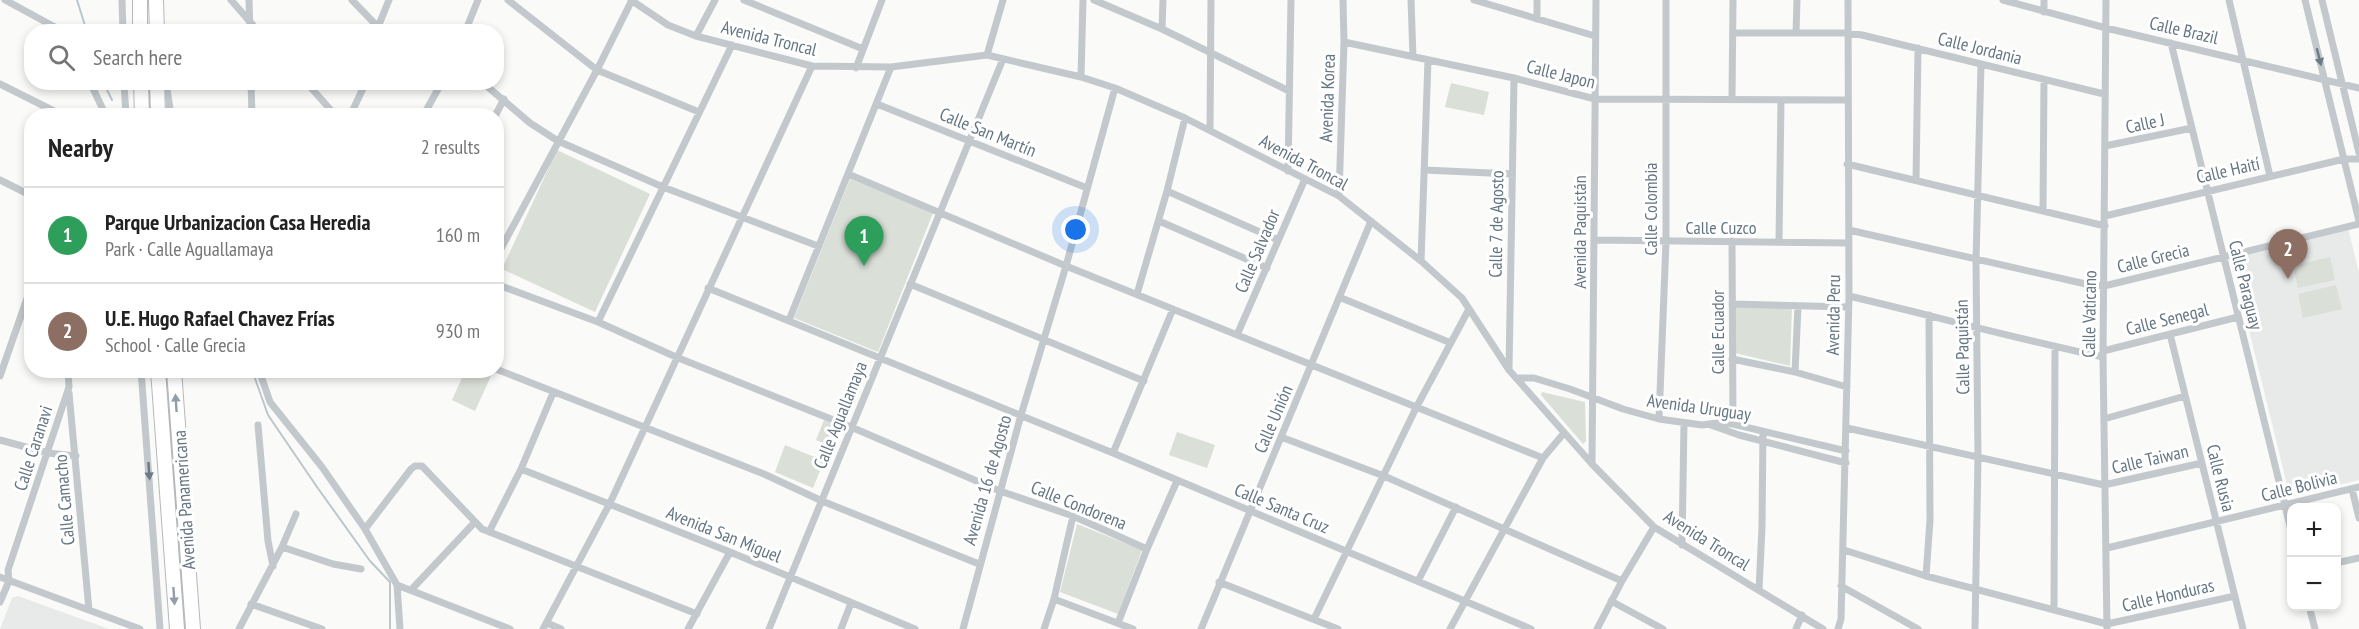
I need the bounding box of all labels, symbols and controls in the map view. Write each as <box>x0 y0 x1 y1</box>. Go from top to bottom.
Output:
street label: Calle Brazil <box>2147 11 2221 49</box>
street label: Avenida Troncal <box>719 15 820 61</box>
search box <box>24 24 504 90</box>
street label: Calle Jordania <box>1936 26 2024 70</box>
icon: search <box>45 41 78 74</box>
text: Search here <box>93 43 182 71</box>
one-way arrow <box>2314 48 2324 66</box>
street label: Avenida Korea <box>1314 53 1340 143</box>
street label: Calle Japon <box>1524 54 1598 94</box>
street label: Calle San Martín <box>936 102 1040 162</box>
street label: Calle J <box>2123 108 2167 138</box>
street label: Avenida Troncal <box>1256 129 1353 195</box>
text: Nearby <box>48 131 113 164</box>
text: 2 results <box>421 134 480 160</box>
street label: Calle Haití <box>2194 152 2262 188</box>
street label: Calle Colombia <box>1639 163 1662 255</box>
street label: Calle 7 de Agosto <box>1484 170 1508 278</box>
street label: Avenida Paquistán <box>1568 175 1591 289</box>
street label: Calle Salvador <box>1229 206 1285 296</box>
text: Parque Urbanizacion Casa Heredia <box>105 208 371 236</box>
your location <box>1061 215 1090 244</box>
pin: 1 <box>844 216 884 266</box>
street label: Calle Cuzco <box>1686 216 1757 239</box>
text: 1 <box>63 222 72 248</box>
text: 160 m <box>436 222 480 248</box>
pin: 2 <box>2268 230 2308 279</box>
text: Park · Calle Aguallamaya <box>105 236 274 262</box>
street label: Calle Grecia <box>2115 238 2191 278</box>
street label: Calle Paraguay <box>2224 238 2268 332</box>
street label: Calle Vaticano <box>2077 270 2101 358</box>
street label: Avenida Peru <box>1821 274 1845 356</box>
street label: Calle Ecuador <box>1706 290 1729 374</box>
street label: Calle Senegal <box>2123 297 2211 340</box>
street label: Calle Paquistán <box>1950 299 1974 395</box>
text: U.E. Hugo Rafael Chavez Frías <box>105 304 335 332</box>
text: 2 <box>63 318 72 344</box>
text: 930 m <box>436 318 480 344</box>
text: School · Calle Grecia <box>105 332 246 358</box>
street label: Calle Aguallamaya <box>808 358 872 472</box>
street label: Calle Unión <box>1248 381 1298 457</box>
street label: Avenida Uruguay <box>1646 388 1753 426</box>
one-way arrow <box>172 394 181 413</box>
street label: Calle Caranavi <box>8 403 58 493</box>
street label: Avenida 16 de Agosto <box>957 412 1017 548</box>
street label: Avenida Panamericana <box>168 430 200 570</box>
street label: Calle Taiwan <box>2110 439 2190 479</box>
street label: Calle Rusia <box>2202 442 2240 514</box>
street label: Calle Camacho <box>49 453 79 546</box>
one-way arrow <box>145 461 154 480</box>
street label: Calle Bolivia <box>2259 465 2339 507</box>
street label: Calle Condorena <box>1028 475 1130 535</box>
street label: Calle Santa Cruz <box>1231 478 1333 538</box>
street label: Avenida San Miguel <box>663 500 786 568</box>
map controls <box>2287 503 2341 611</box>
button: + <box>2287 503 2341 557</box>
street label: Avenida Troncal <box>1660 504 1755 576</box>
button: − <box>2287 557 2341 611</box>
street label: Calle Honduras <box>2120 573 2216 617</box>
one-way arrow <box>170 587 179 606</box>

